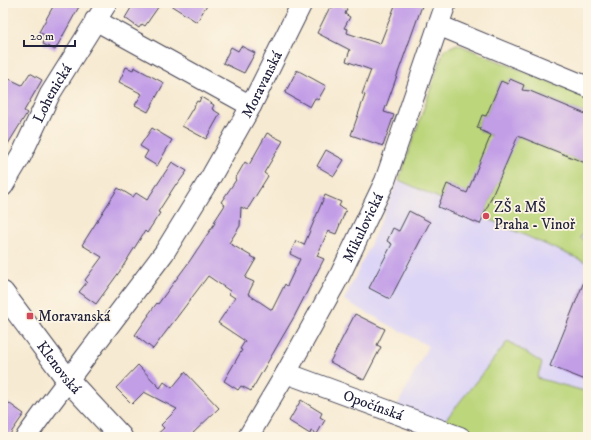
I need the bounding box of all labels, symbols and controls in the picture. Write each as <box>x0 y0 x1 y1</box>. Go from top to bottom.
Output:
scale bar <box>24 22 75 48</box>
text: 20 m <box>30 29 54 44</box>
street label: Moravanská <box>237 47 287 121</box>
street label: Lohenická <box>28 60 76 126</box>
street label: Mikulovická <box>338 189 388 265</box>
place label: ZŠ a MŠ Praha - Vinoř <box>494 197 576 234</box>
marker: ZŠ a MŠ Praha - Vinoř <box>481 211 491 221</box>
place label: Moravanská <box>38 307 111 326</box>
marker: Moravanská <box>25 311 35 321</box>
street label: Klenovská <box>33 337 86 398</box>
street label: Opočínská <box>341 385 406 425</box>

